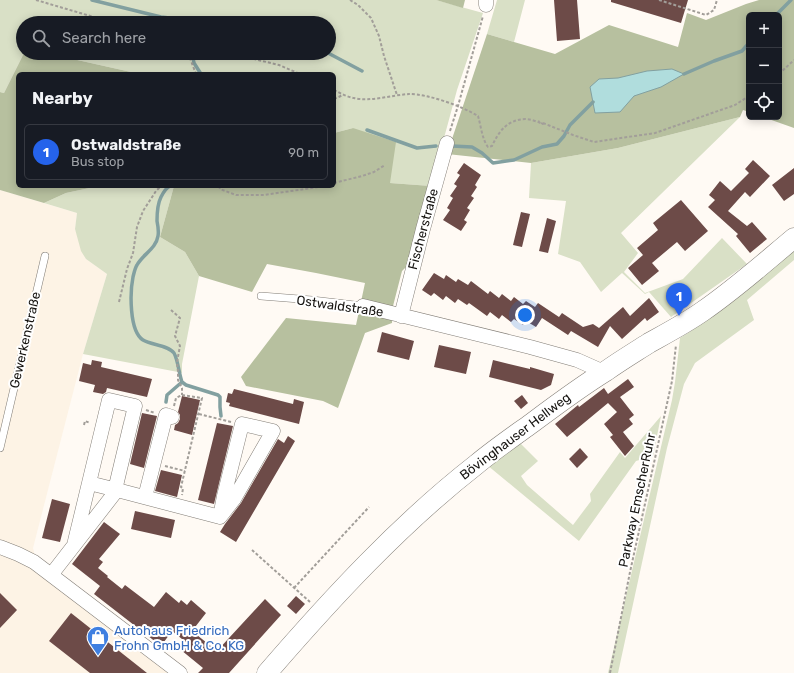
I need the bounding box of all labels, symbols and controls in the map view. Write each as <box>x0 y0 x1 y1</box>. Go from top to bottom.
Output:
map controls <box>746 12 782 120</box>
button: + <box>746 12 782 48</box>
search box <box>16 16 336 60</box>
icon: search <box>30 27 52 49</box>
text: Search here <box>62 29 146 47</box>
button: − <box>746 48 782 84</box>
button: locate <box>746 84 782 120</box>
text: Nearby <box>32 88 93 108</box>
text: Ostwaldstraße <box>71 136 181 154</box>
text: 1 <box>43 145 49 160</box>
text: 90 m <box>288 145 319 160</box>
text: Bus stop <box>71 154 124 169</box>
street label: Fischerstraße <box>405 187 441 271</box>
pin: 1 <box>666 283 692 316</box>
street label: Gewerkenstraße <box>7 290 43 390</box>
street label: Ostwaldstraße <box>296 292 384 320</box>
your location <box>515 305 535 325</box>
street label: Bövinghauser Hellweg <box>457 389 574 483</box>
street label: Parkway EmscherRuhr <box>615 431 659 569</box>
place label: Autohaus Friedrich Frohn GmbH & Co. KG <box>114 623 244 653</box>
shop icon: Autohaus Friedrich Frohn GmbH & Co. KG <box>85 624 111 657</box>

